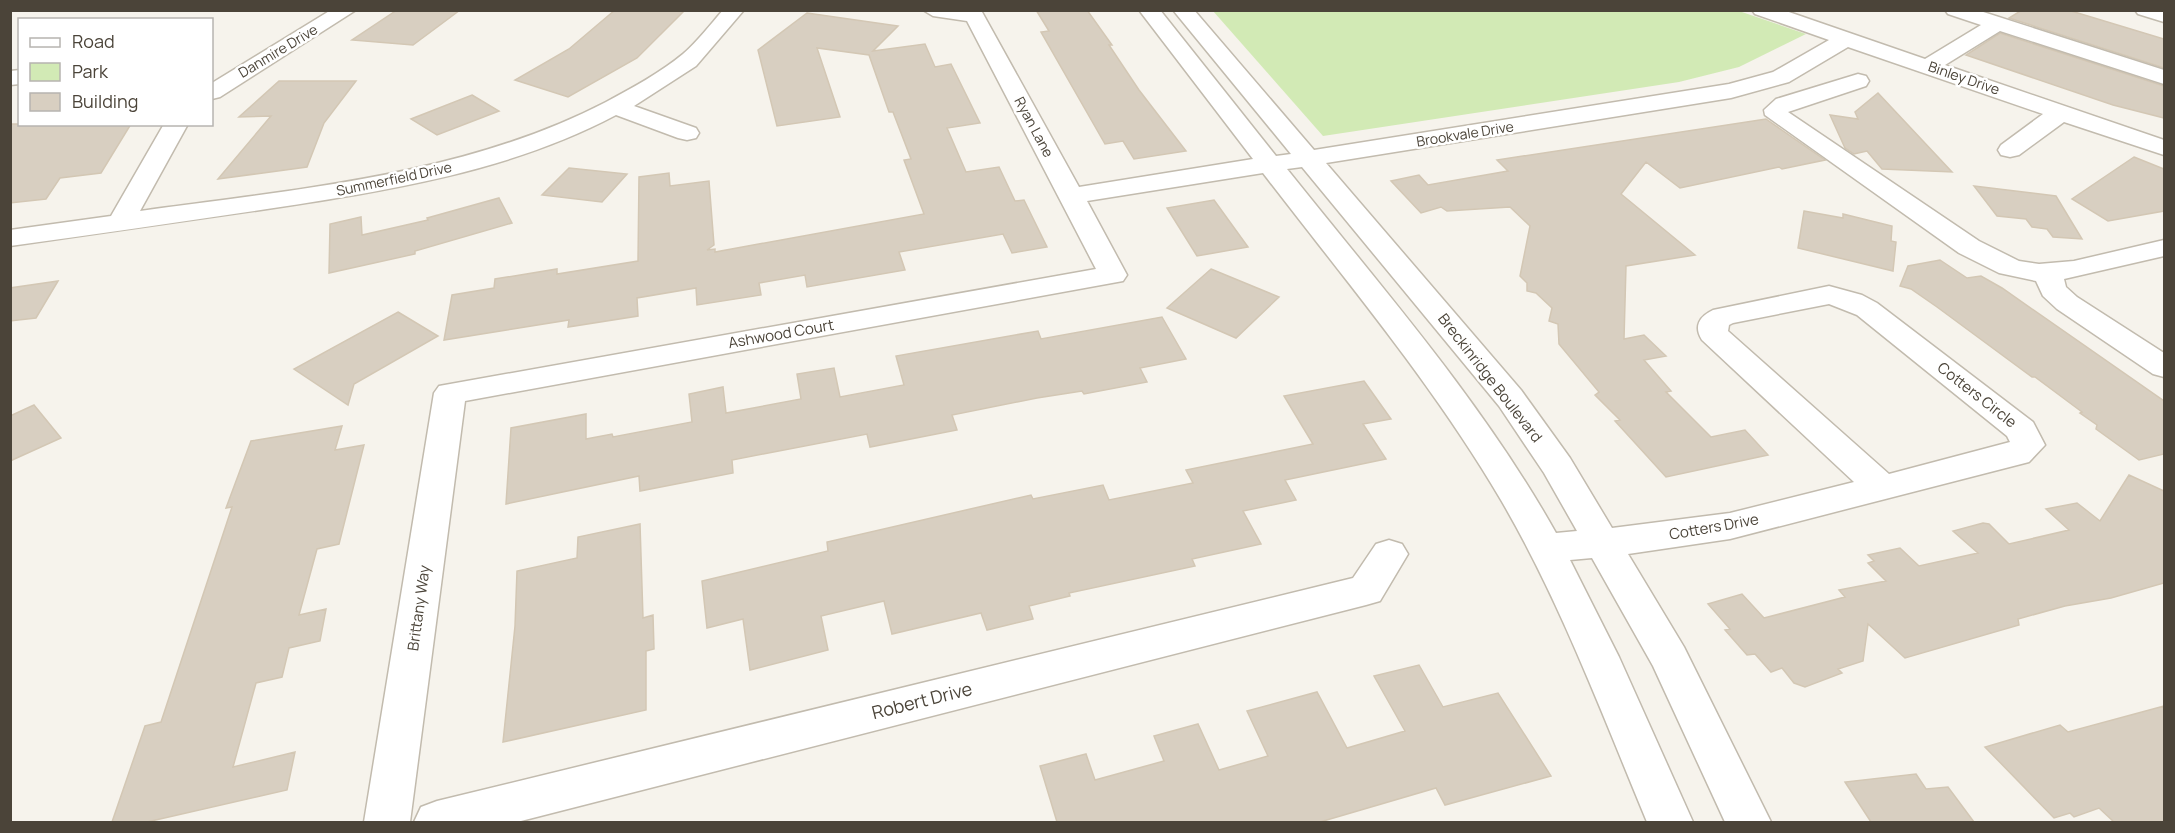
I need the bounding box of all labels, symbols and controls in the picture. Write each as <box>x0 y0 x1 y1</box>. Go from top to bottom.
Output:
legend <box>18 18 213 126</box>
street label: Danmire Drive <box>235 19 321 82</box>
text: Road <box>72 29 115 53</box>
street label: Binley Drive <box>1926 56 2002 99</box>
text: Park <box>72 59 109 83</box>
text: Building <box>72 89 138 113</box>
street label: Ryan Lane <box>1011 93 1058 160</box>
street label: Brookvale Drive <box>1415 116 1515 151</box>
street label: Summerfield Drive <box>334 157 453 200</box>
street label: Breckinridge Boulevard <box>1433 309 1547 447</box>
street label: Ashwood Court <box>726 314 835 353</box>
street label: Cotters Circle <box>1933 357 2022 432</box>
street label: Cotters Drive <box>1668 508 1761 545</box>
street label: Brittany Way <box>402 564 435 652</box>
street label: Robert Drive <box>869 676 974 724</box>

